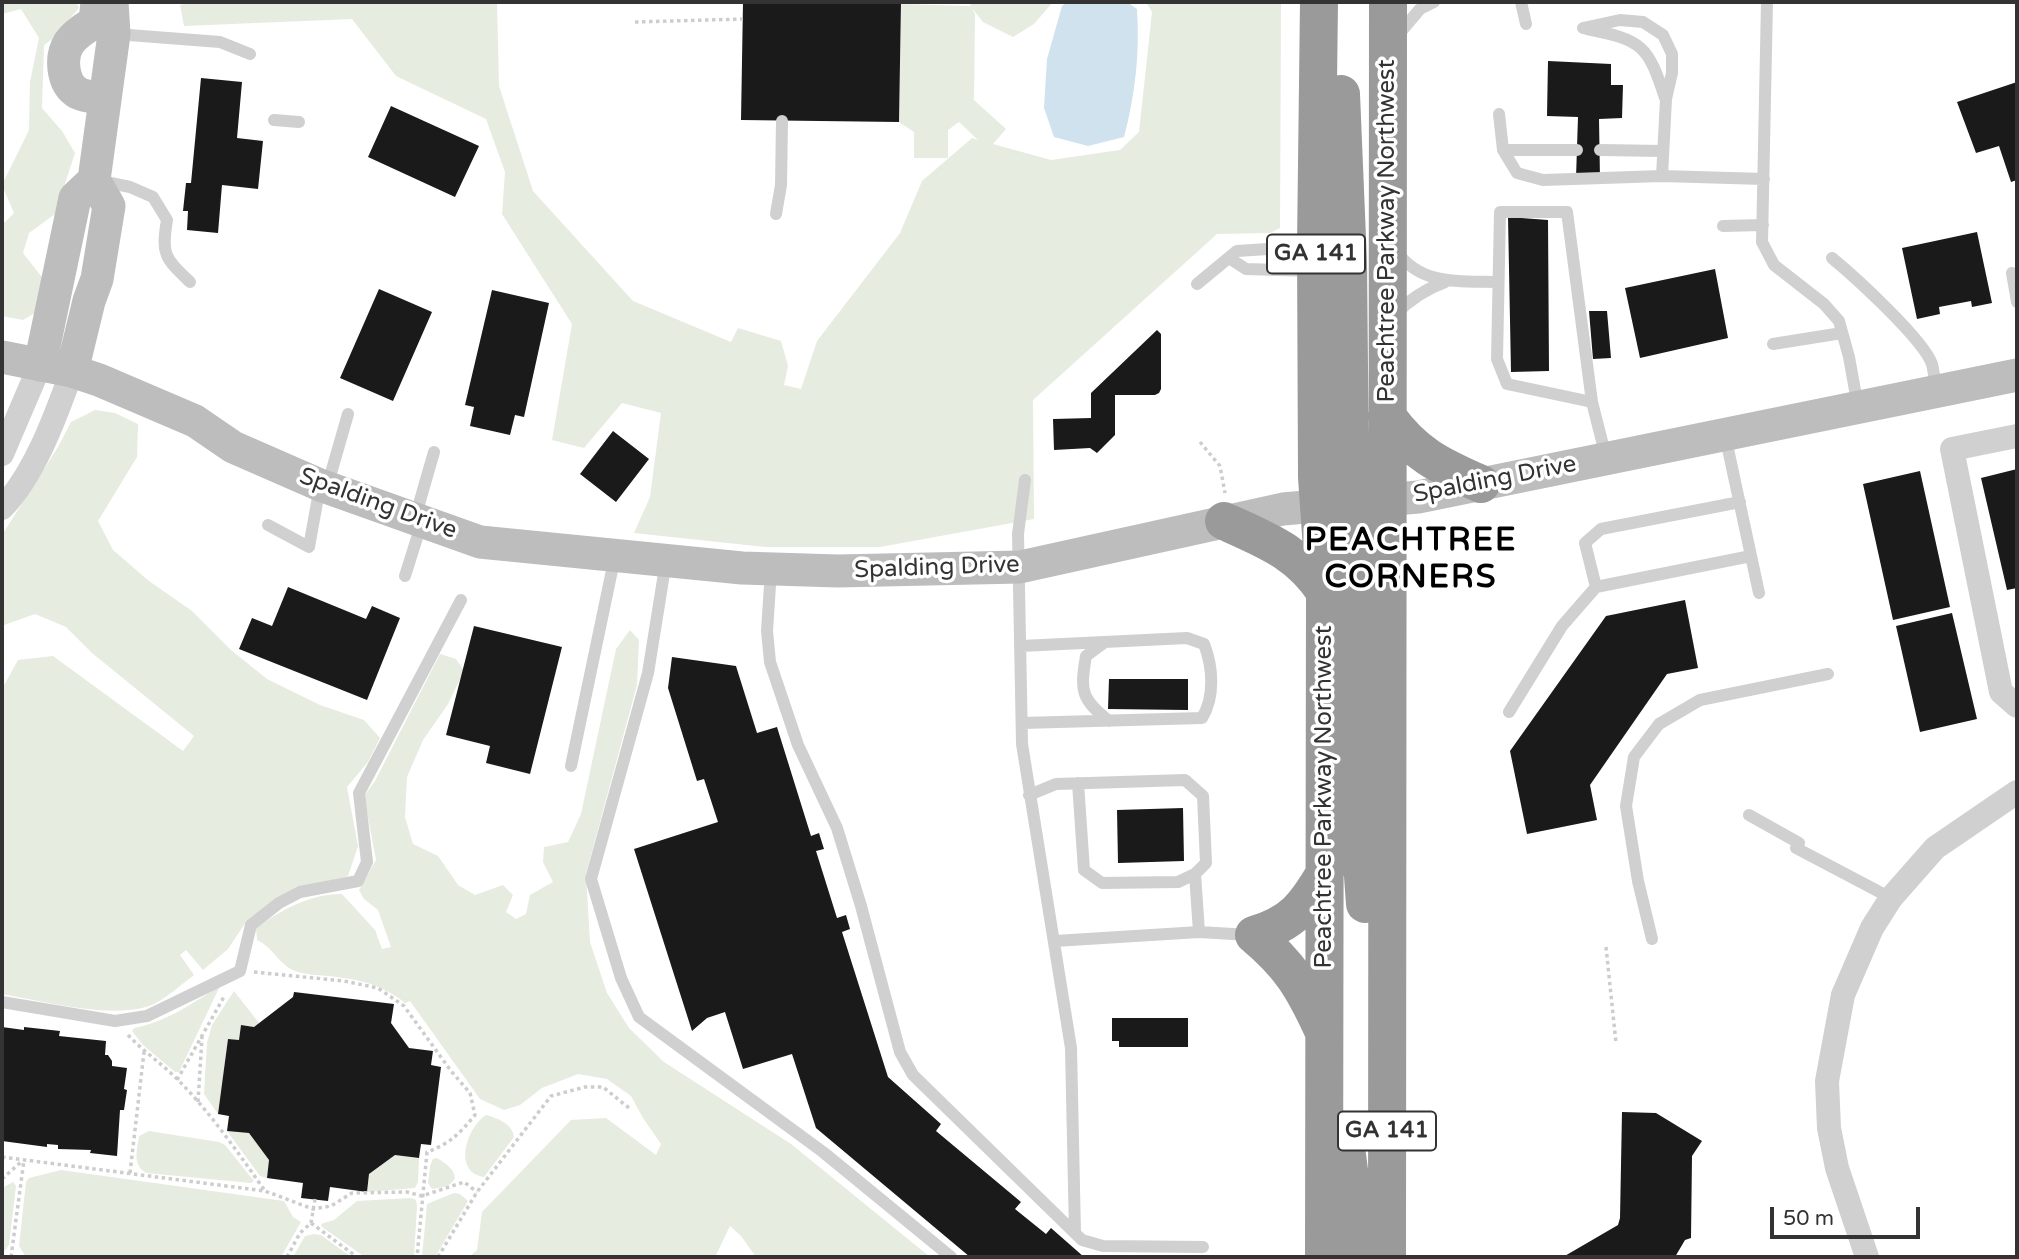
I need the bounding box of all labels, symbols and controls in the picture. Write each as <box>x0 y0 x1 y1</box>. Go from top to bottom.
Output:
street label: Peachtree Parkway Northwest <box>1374 59 1402 403</box>
road number: GA 141 <box>1267 234 1365 274</box>
street label: Spalding Drive <box>1411 450 1579 510</box>
street label: Spalding Drive <box>295 462 461 546</box>
district label: PEACHTREE CORNERS <box>1306 523 1516 598</box>
street label: Spalding Drive <box>854 551 1020 585</box>
street label: Peachtree Parkway Northwest <box>1311 625 1339 969</box>
road number: GA 141 <box>1338 1112 1436 1150</box>
scale bar <box>1774 1192 1924 1236</box>
text: 50 m <box>1783 1206 1834 1231</box>

